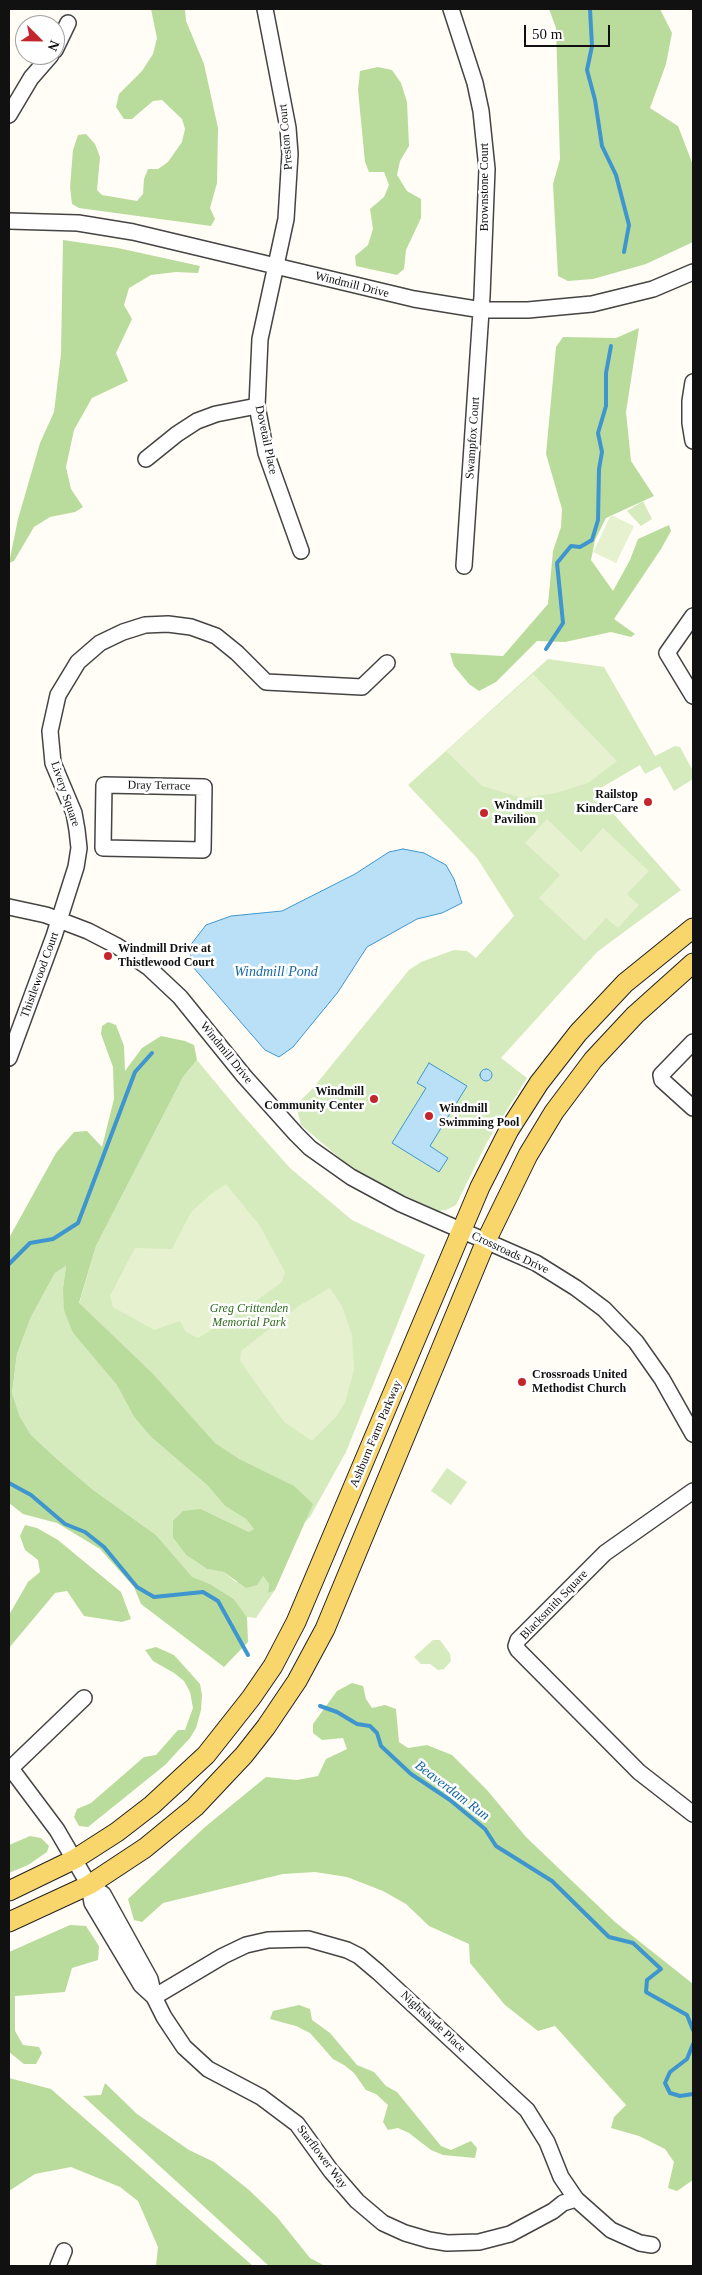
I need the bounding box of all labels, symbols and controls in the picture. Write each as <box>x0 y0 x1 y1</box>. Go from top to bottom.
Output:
north arrow <box>15 15 65 65</box>
scale bar <box>527 15 613 47</box>
text: 50 m <box>532 26 562 42</box>
text: N <box>44 38 62 53</box>
street label: Preston Court <box>276 103 296 171</box>
street label: Brownstone Court <box>478 143 492 231</box>
street label: Windmill Drive <box>313 269 391 301</box>
street label: Swampfox Court <box>463 396 483 480</box>
street label: Dovetail Place <box>252 404 280 476</box>
street label: Livery Square <box>47 759 83 829</box>
street label: Dray Terrace <box>127 778 191 794</box>
place label: Railstop KinderCare <box>576 788 638 816</box>
marker: Railstop KinderCare <box>642 796 654 808</box>
place label: Windmill Pavilion <box>494 799 542 827</box>
marker: Windmill Pavilion <box>478 807 490 819</box>
street label: Thistlewood Court <box>18 930 62 1020</box>
place label: Windmill Drive at Thistlewood Court <box>118 942 214 970</box>
marker: Windmill Drive at Thistlewood Court <box>102 950 114 962</box>
water label: Windmill Pond <box>234 964 318 980</box>
street label: Windmill Drive <box>197 1019 255 1087</box>
place label: Windmill Community Center <box>264 1085 364 1113</box>
marker: Windmill Community Center <box>368 1093 380 1105</box>
place label: Windmill Swimming Pool <box>439 1102 519 1130</box>
marker: Windmill Swimming Pool <box>423 1110 435 1122</box>
street label: Crossroads Drive <box>469 1229 551 1277</box>
park label: Greg Crittenden Memorial Park <box>210 1302 288 1330</box>
place label: Crossroads United Methodist Church <box>532 1368 627 1396</box>
marker: Crossroads United Methodist Church <box>516 1376 528 1388</box>
street label: Ashburn Farm Parkway <box>347 1378 405 1490</box>
street label: Blacksmith Square <box>517 1567 591 1643</box>
water label: Beaverdam Run <box>411 1757 493 1825</box>
street label: Nightshade Place <box>398 1988 468 2056</box>
street label: Starflower Way <box>294 2123 350 2191</box>

